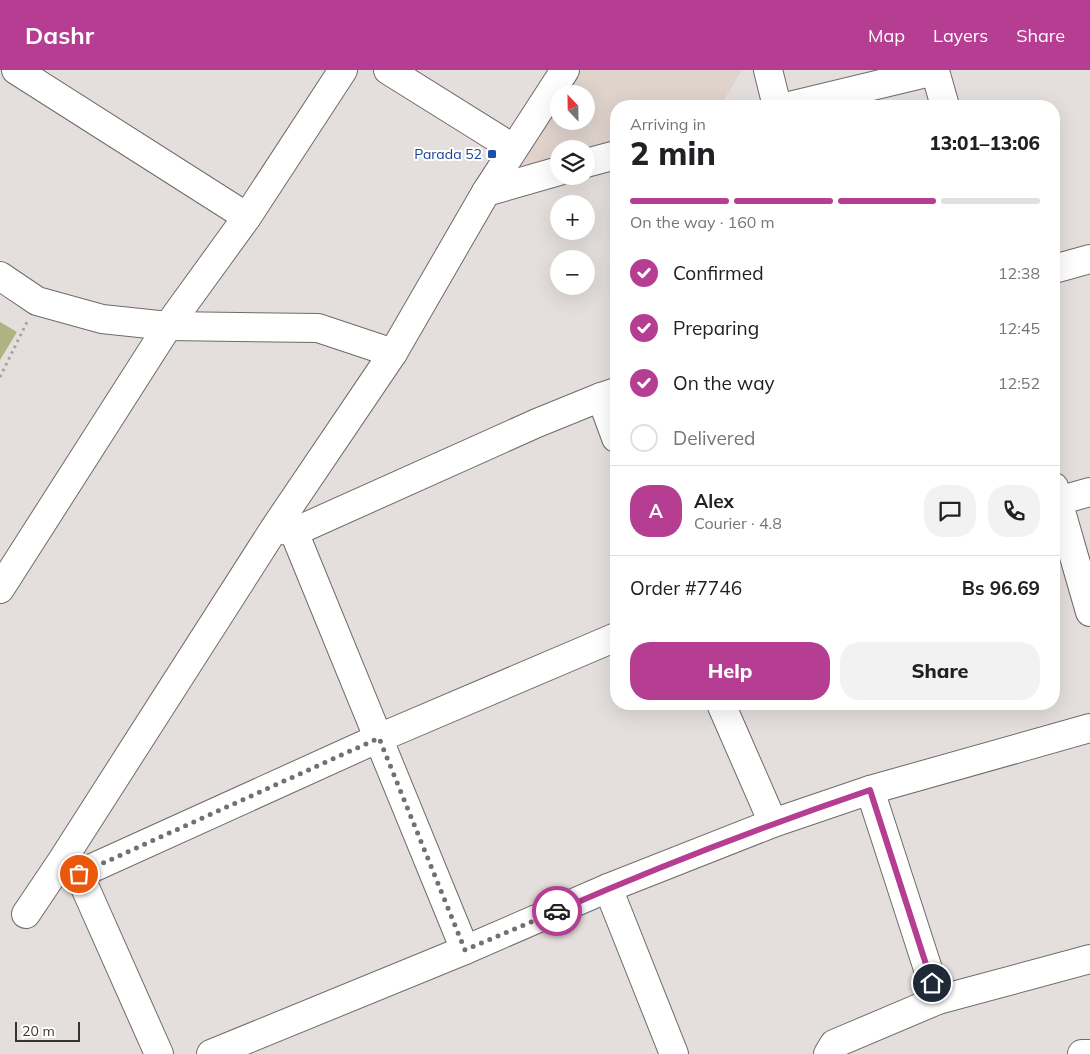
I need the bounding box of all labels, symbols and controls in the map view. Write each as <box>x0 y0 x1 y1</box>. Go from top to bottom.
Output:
text: Dashr <box>25 20 94 50</box>
text: Map <box>868 24 905 47</box>
text: Layers <box>933 24 988 47</box>
text: Share <box>1016 24 1065 47</box>
north arrow <box>550 85 595 130</box>
map controls <box>550 85 595 295</box>
text: Arriving in <box>630 114 706 134</box>
text: 13:01–13:06 <box>929 131 1040 155</box>
text: 2 min <box>630 133 716 173</box>
button: layers <box>550 140 595 185</box>
place label: Parada 52 <box>414 145 482 163</box>
marker: Parada 52 <box>486 148 498 160</box>
button: + <box>550 195 595 240</box>
text: On the way · 160 m <box>630 212 775 232</box>
button: − <box>550 250 595 295</box>
icon: check <box>630 259 658 287</box>
text: Confirmed <box>673 261 764 285</box>
text: 12:38 <box>998 263 1040 283</box>
icon: check <box>630 314 658 342</box>
text: Preparing <box>673 316 759 340</box>
text: 12:45 <box>998 318 1040 338</box>
icon: check <box>630 369 658 397</box>
text: On the way <box>673 371 775 395</box>
text: 12:52 <box>998 373 1040 393</box>
text: Delivered <box>673 426 755 450</box>
button: chat <box>924 485 976 537</box>
button: phone <box>988 485 1040 537</box>
text: Alex <box>694 489 734 513</box>
text: A <box>649 499 663 523</box>
text: Courier · 4.8 <box>694 513 782 533</box>
text: Order #7746 <box>630 576 742 600</box>
text: Bs 96.69 <box>962 576 1040 600</box>
button: Help <box>630 642 830 700</box>
button: Share <box>840 642 1040 700</box>
pin <box>58 853 100 895</box>
icon: bag <box>65 860 93 888</box>
courier <box>532 886 582 936</box>
icon: car <box>543 897 571 925</box>
pin <box>911 962 953 1004</box>
icon: home <box>918 969 946 997</box>
scale bar <box>15 1019 80 1042</box>
text: 20 m <box>22 1022 55 1040</box>

